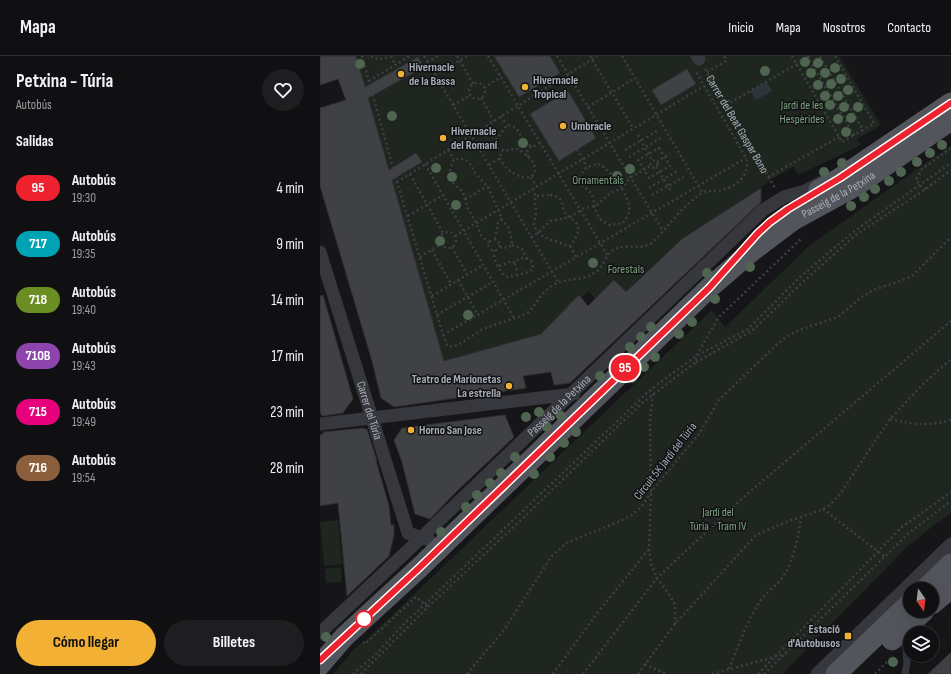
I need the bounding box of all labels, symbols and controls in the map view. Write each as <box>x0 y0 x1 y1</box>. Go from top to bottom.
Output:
text: Mapa <box>20 16 56 39</box>
text: Inicio <box>728 19 754 36</box>
text: Mapa <box>776 19 801 36</box>
text: Nosotros <box>823 19 865 36</box>
text: Contacto <box>887 19 931 36</box>
place label: Hivernacle de la Bassa <box>409 60 455 89</box>
button: heart <box>262 69 304 111</box>
marker: Hivernacle de la Bassa <box>396 69 406 79</box>
text: Petxina - Túria <box>16 70 113 93</box>
street label: Carrer del Beat Gaspar Bono <box>702 72 772 176</box>
place label: Hivernacle Tropical <box>533 73 578 102</box>
marker: Hivernacle Tropical <box>520 82 530 92</box>
text: Autobús <box>16 97 52 113</box>
park label: Jardí de les Hespèrides <box>780 98 824 127</box>
place label: Umbracle <box>571 119 612 134</box>
marker: Umbracle <box>558 121 568 131</box>
place label: Hivernacle del Romaní <box>451 124 498 153</box>
text: Salidas <box>16 132 54 151</box>
marker: Hivernacle del Romaní <box>438 133 448 143</box>
street label: Passeig de la Petxina <box>799 168 879 222</box>
text: Autobús <box>72 171 116 190</box>
park label: Ornamentals <box>572 173 624 188</box>
text: 95 <box>32 179 44 196</box>
text: 4 min <box>277 179 304 198</box>
text: 19:30 <box>72 190 96 206</box>
text: Autobús <box>72 227 116 246</box>
text: 717 <box>29 235 47 252</box>
text: 9 min <box>276 235 304 254</box>
text: 19:35 <box>72 246 95 262</box>
park label: Forestals <box>608 262 644 277</box>
text: Autobús <box>72 283 116 302</box>
text: 718 <box>29 291 47 308</box>
text: 14 min <box>271 291 304 310</box>
text: 19:40 <box>72 302 96 318</box>
text: Autobús <box>72 339 116 358</box>
text: 710B <box>26 347 50 364</box>
text: 17 min <box>272 347 304 366</box>
line badge: 95 <box>607 355 643 381</box>
text: 19:43 <box>72 358 96 374</box>
text: 95 <box>619 359 631 376</box>
place label: Teatro de Marionetas La estrella <box>412 372 501 401</box>
street label: Passeig de la Petxina <box>525 372 595 440</box>
street label: Carrer del Túria <box>353 379 385 442</box>
marker: Teatro de Marionetas La estrella <box>504 381 514 391</box>
text: Autobús <box>72 395 116 414</box>
text: 715 <box>29 403 47 420</box>
text: 23 min <box>270 403 304 422</box>
text: 19:49 <box>72 414 96 430</box>
street label: Circuit 5K Jardí del Túria <box>631 419 700 503</box>
place label: Horno San Jose <box>419 423 482 438</box>
marker: Horno San Jose <box>406 425 416 435</box>
text: Autobús <box>72 451 116 470</box>
text: 716 <box>29 459 47 476</box>
text: 28 min <box>270 459 304 478</box>
text: 19:54 <box>72 470 95 486</box>
park label: Jardí del Túria - Tram IV <box>690 505 747 534</box>
north arrow <box>903 582 939 618</box>
map controls <box>903 582 939 662</box>
unlabelled marker <box>355 610 373 628</box>
button: Cómo llegar <box>16 620 156 666</box>
button: Billetes <box>164 620 304 666</box>
place label: Estació d'Autobusos <box>788 622 840 651</box>
button: layers <box>903 626 939 662</box>
marker: Estació d'Autobusos <box>843 631 853 641</box>

